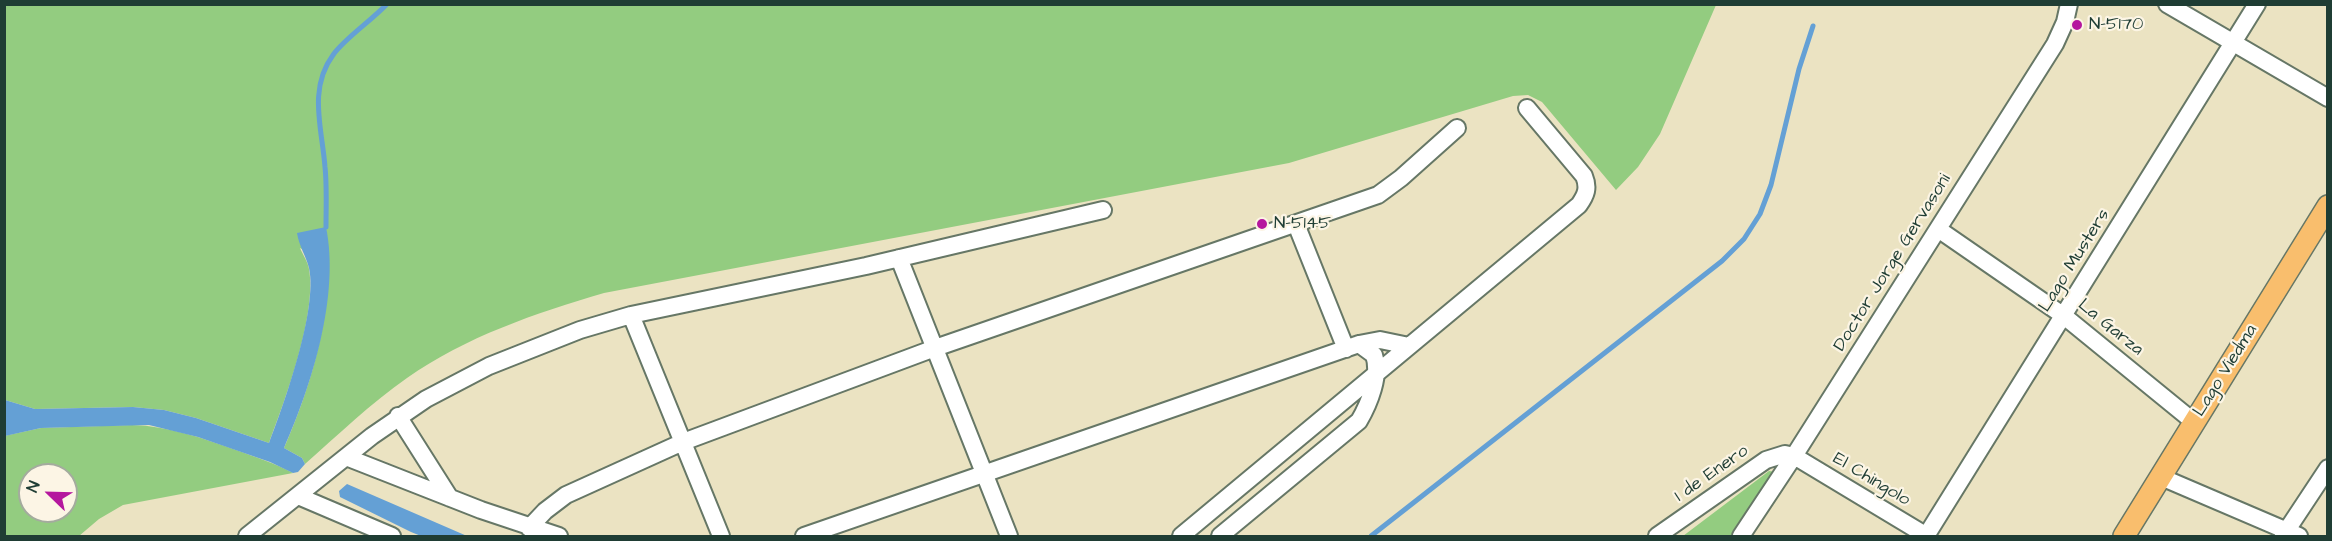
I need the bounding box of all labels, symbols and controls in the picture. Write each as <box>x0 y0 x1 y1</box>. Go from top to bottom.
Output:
place label: N-5170 <box>2089 14 2143 36</box>
marker: N-5170 <box>2070 18 2084 32</box>
street label: Doctor Jorge Gervasoni <box>1830 170 1956 356</box>
street label: Lago Musters <box>2035 206 2115 316</box>
place label: N-5145 <box>1274 213 1331 235</box>
marker: N-5145 <box>1255 217 1269 231</box>
street label: La Garza <box>2073 295 2147 361</box>
street label: Lago Viedma <box>2189 321 2263 421</box>
street label: 1 de Enero <box>1671 441 1753 507</box>
street label: El Chingolo <box>1828 448 1914 512</box>
north arrow <box>18 463 78 523</box>
text: N <box>21 478 45 496</box>

